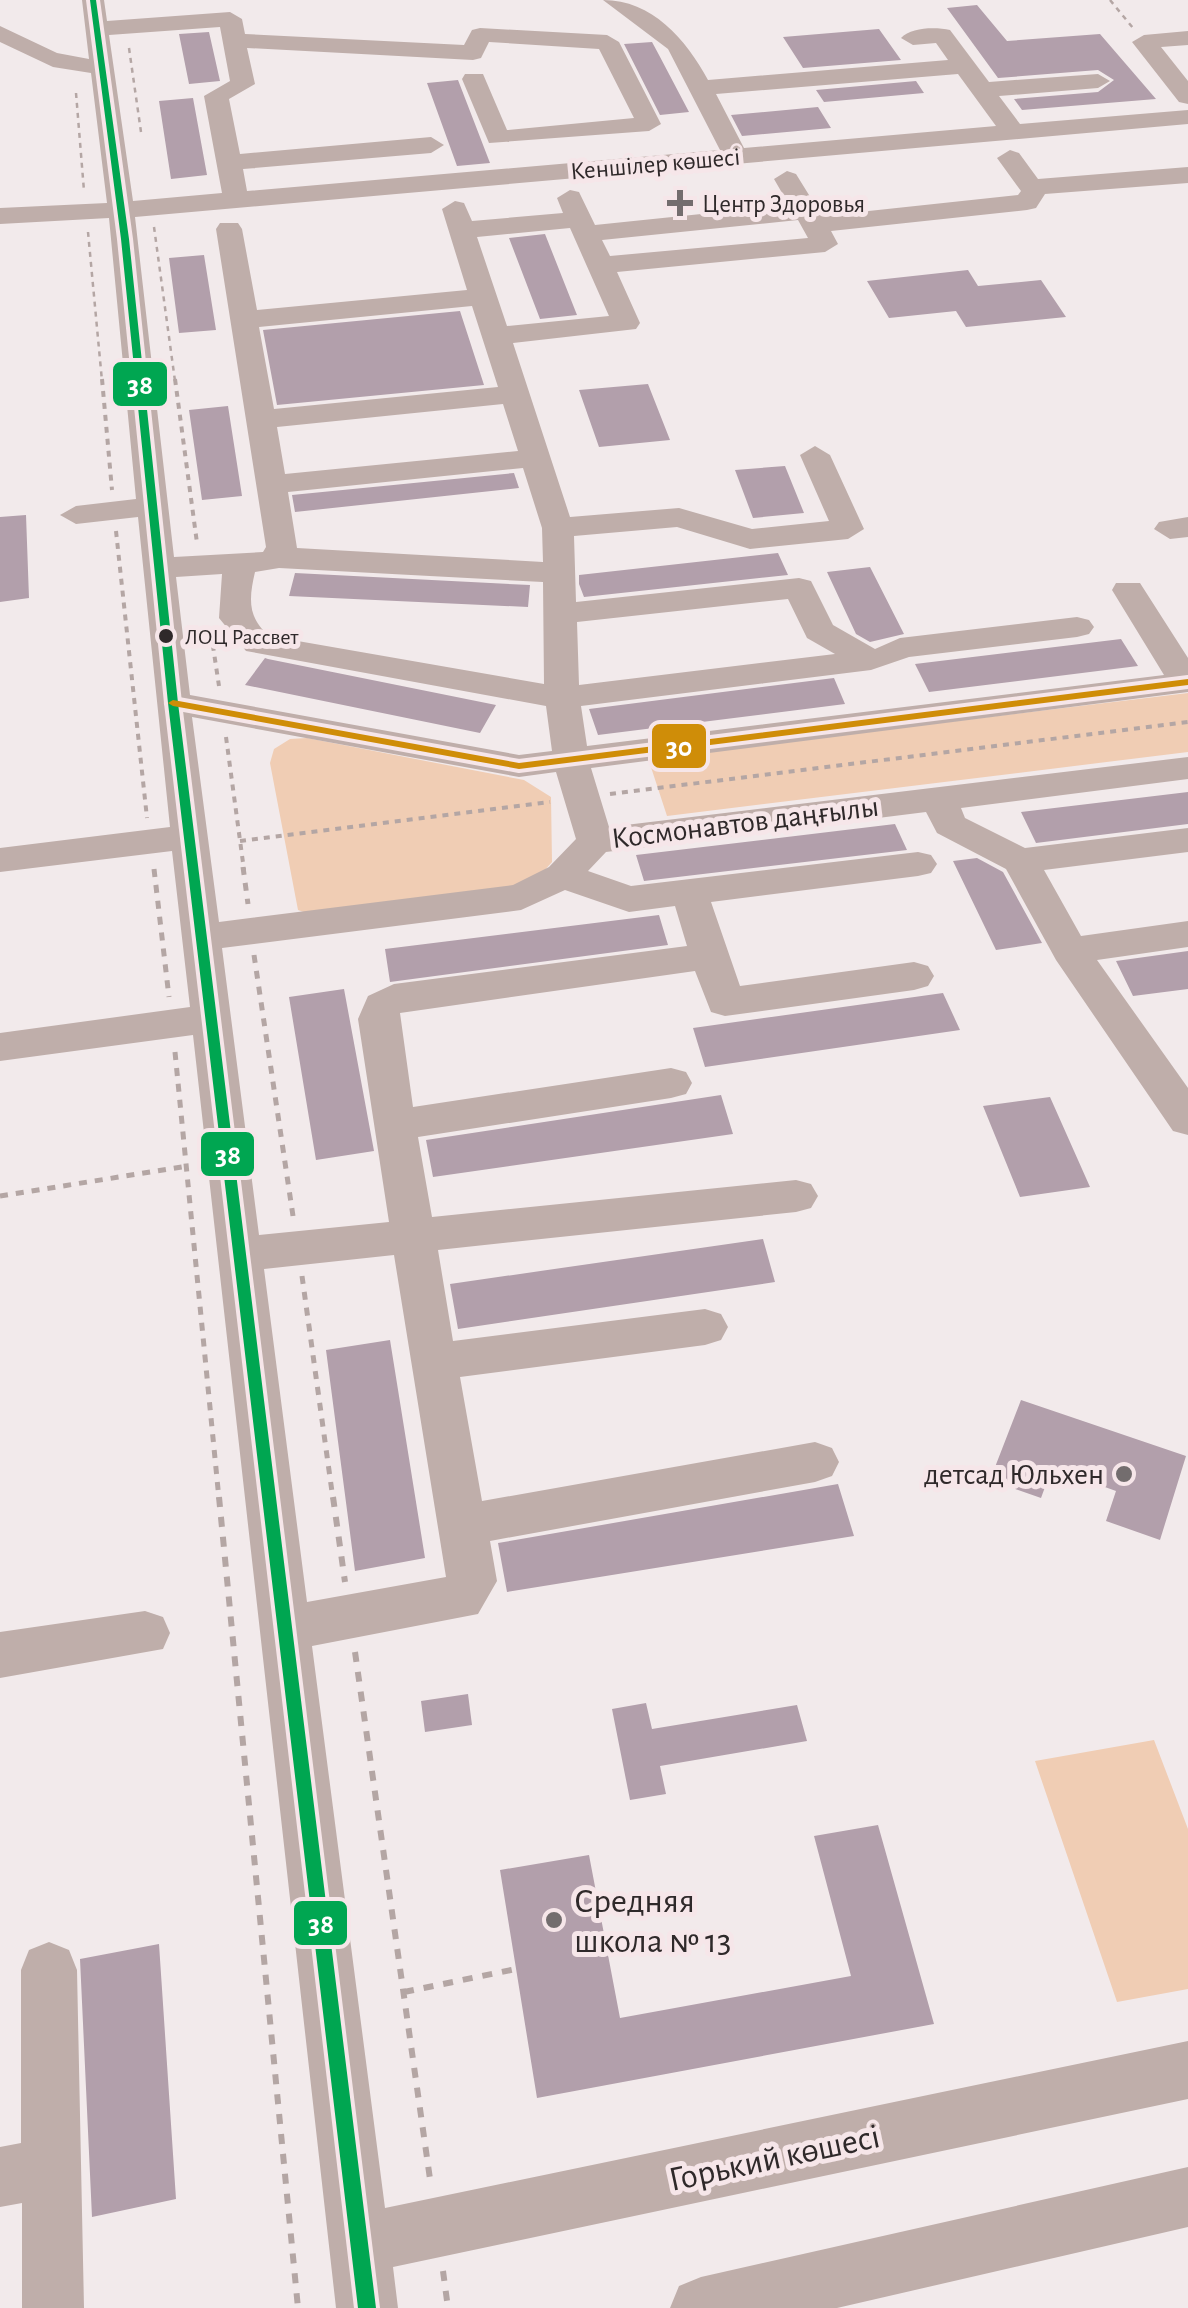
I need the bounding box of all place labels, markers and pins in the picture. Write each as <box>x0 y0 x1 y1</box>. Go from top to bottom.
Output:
marker: Центр Здоровья <box>667 190 693 216</box>
place label: Центр Здоровья <box>702 192 865 217</box>
marker: ЛОЦ Рассвет <box>156 626 176 646</box>
place label: ЛОЦ Рассвет <box>185 626 300 648</box>
place label: детсад Юльхен <box>924 1460 1104 1490</box>
marker: детсад Юльхен <box>1113 1463 1135 1485</box>
place label: Средняя школа № 13 <box>574 1884 732 1959</box>
marker: Средняя школа № 13 <box>543 1909 565 1931</box>

